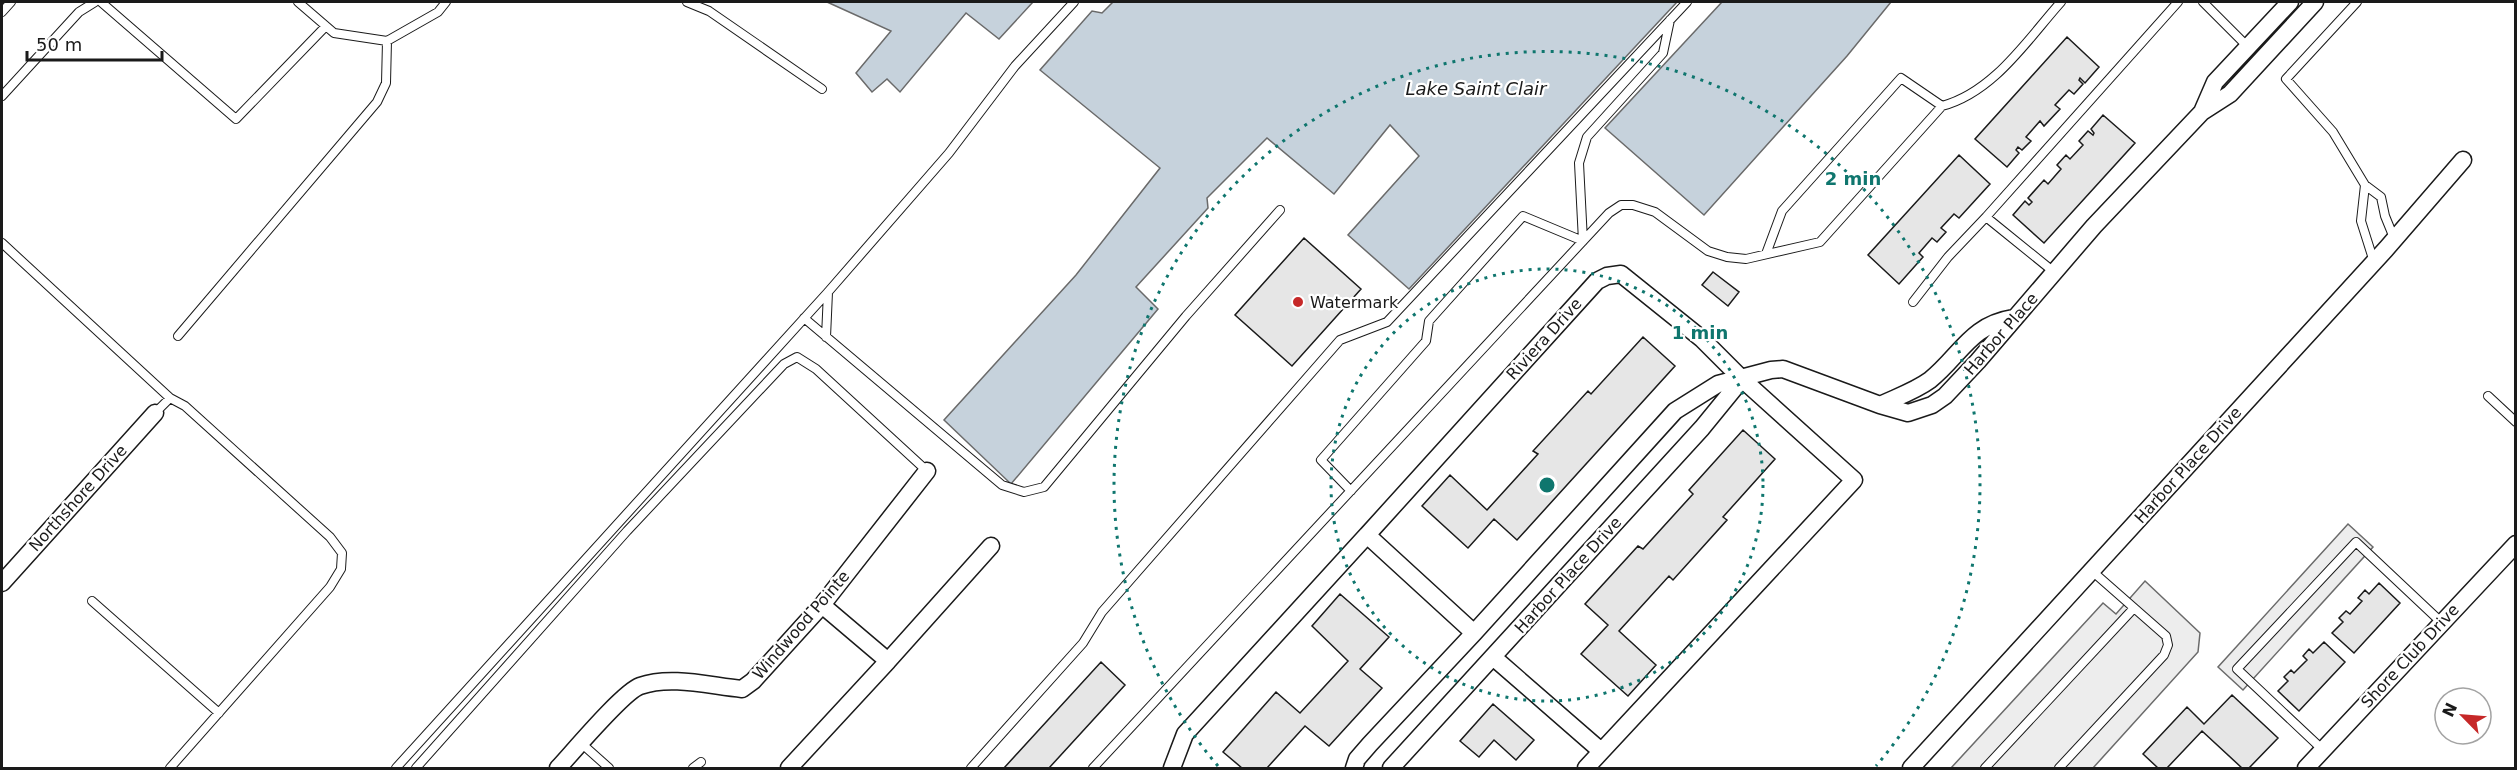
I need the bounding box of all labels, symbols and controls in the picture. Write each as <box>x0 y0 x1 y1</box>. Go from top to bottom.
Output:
scale bar <box>27 24 162 62</box>
text: 50 m <box>36 34 82 55</box>
water label: Lake Saint Clair <box>1406 78 1548 99</box>
text: 2 min <box>1825 168 1881 189</box>
street label: Harbor Place <box>1960 289 2042 379</box>
place label: Watermark <box>1310 293 1399 312</box>
street label: Riviera Drive <box>1502 294 1586 384</box>
marker: Watermark <box>1291 295 1305 309</box>
text: 1 min <box>1672 322 1728 343</box>
street label: Harbor Place Drive <box>2131 403 2245 527</box>
street label: Northshore Drive <box>25 441 131 555</box>
centre of rings <box>1537 475 1557 495</box>
street label: Harbor Place Drive <box>1511 513 1625 637</box>
street label: Windwood Pointe <box>749 567 853 683</box>
street label: Shore Club Drive <box>2357 600 2463 712</box>
north arrow <box>2433 686 2493 746</box>
text: N <box>2438 700 2461 720</box>

